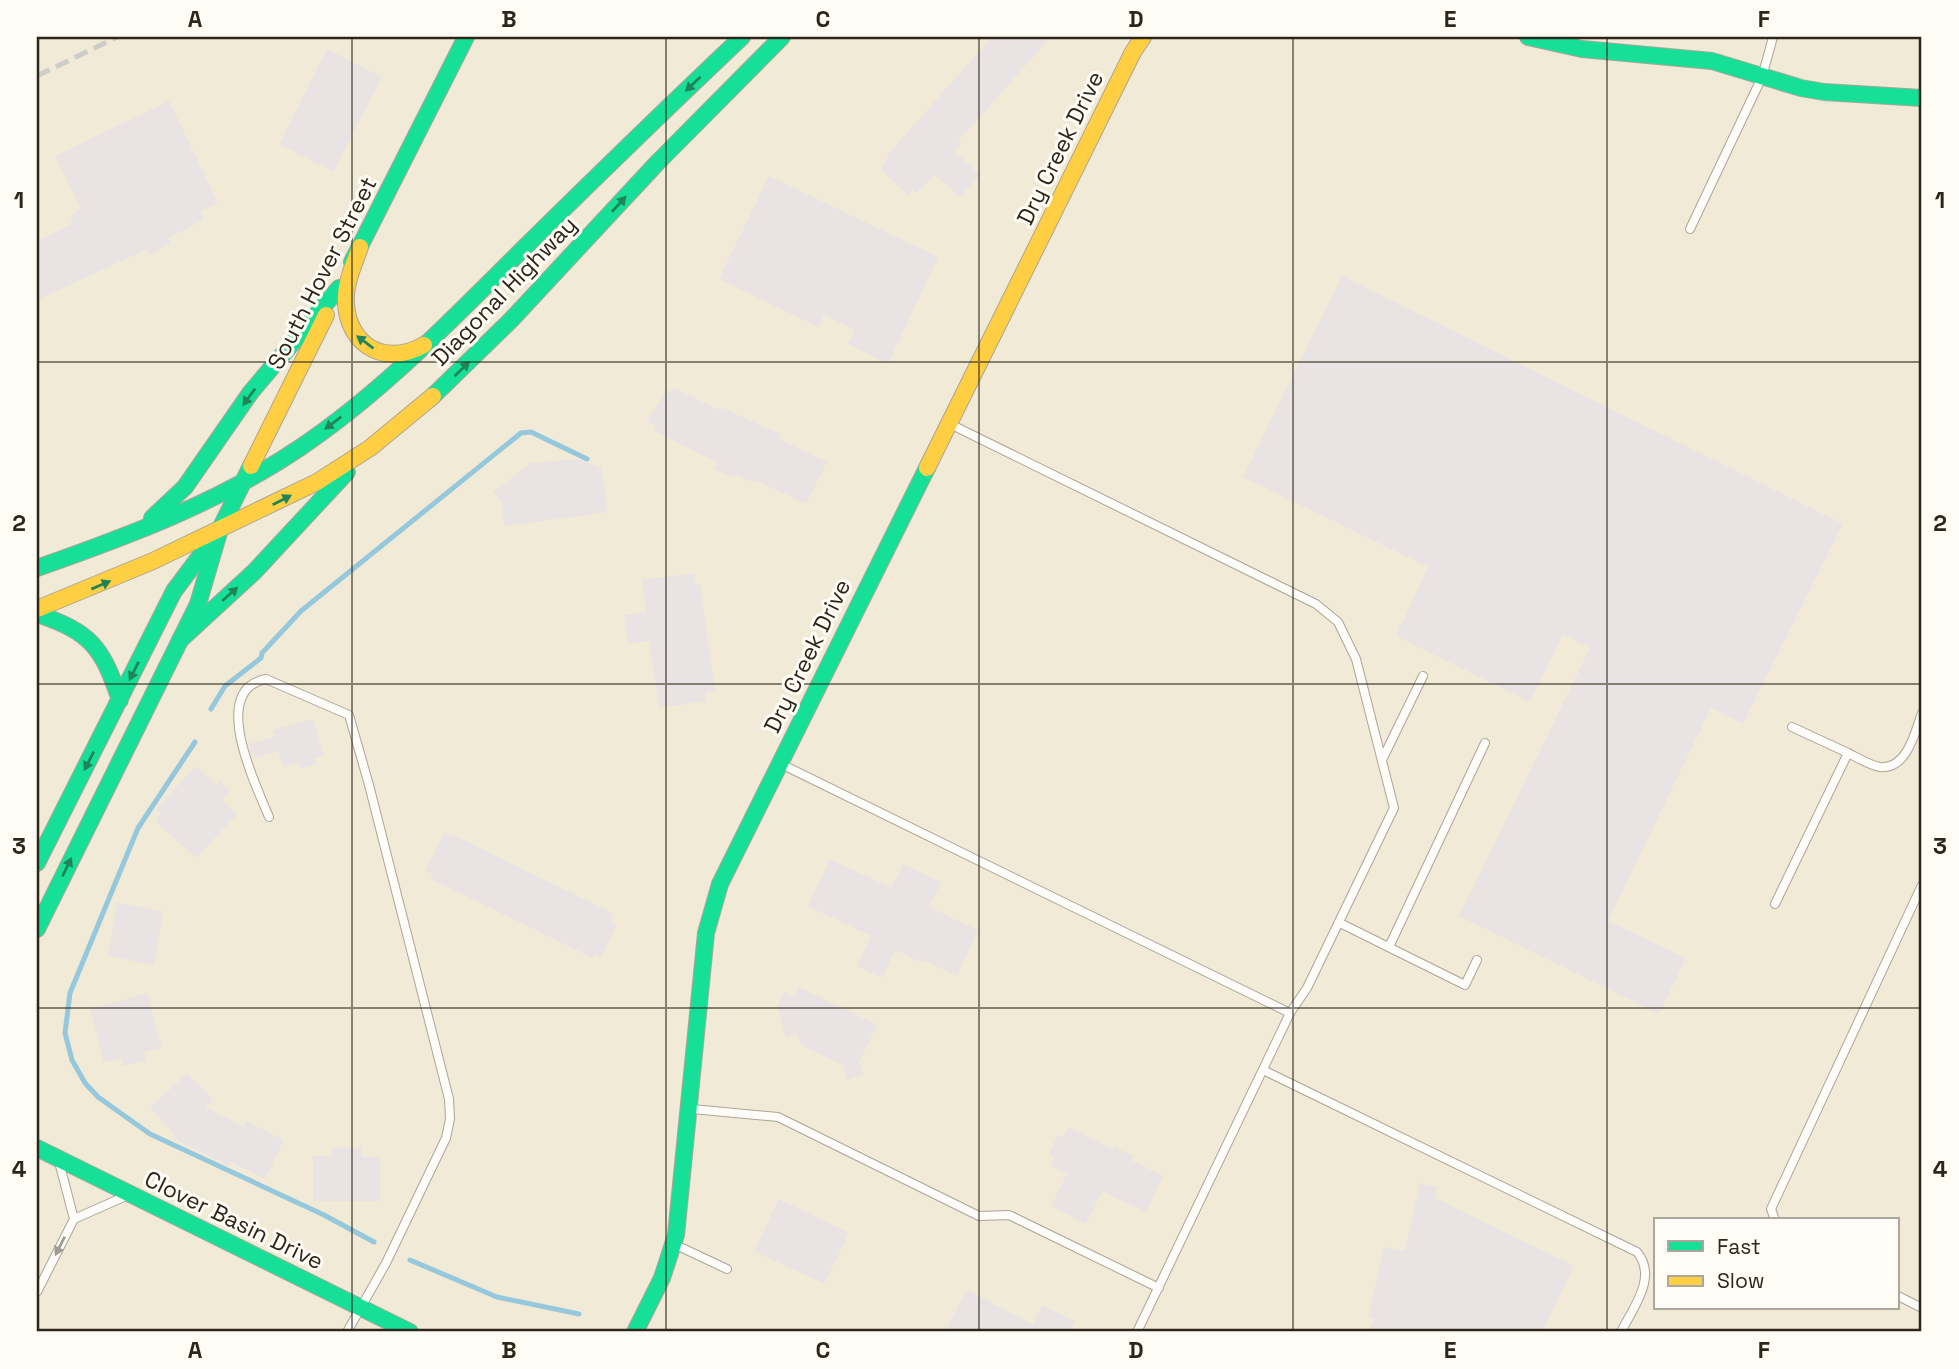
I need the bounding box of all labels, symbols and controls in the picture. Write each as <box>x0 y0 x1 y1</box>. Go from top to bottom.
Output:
text: A <box>188 4 203 34</box>
text: B <box>501 4 517 34</box>
text: C <box>816 4 830 34</box>
text: D <box>1128 4 1144 34</box>
text: E <box>1444 4 1456 34</box>
text: F <box>1758 4 1770 34</box>
street label: Dry Creek Drive <box>1010 66 1110 230</box>
one-way arrow <box>685 76 702 92</box>
street label: South Hover Street <box>260 172 384 374</box>
text: 1 <box>14 185 24 215</box>
text: 1 <box>1935 185 1945 215</box>
one-way arrow <box>611 195 627 213</box>
street label: Diagonal Highway <box>425 210 583 372</box>
one-way arrow <box>357 335 375 350</box>
one-way arrow <box>453 361 470 377</box>
one-way arrow <box>242 388 256 406</box>
one-way arrow <box>324 416 342 430</box>
one-way arrow <box>272 494 292 505</box>
text: 2 <box>12 508 26 538</box>
text: 2 <box>1933 508 1947 538</box>
street label: Dry Creek Drive <box>757 574 857 738</box>
one-way arrow <box>90 579 111 590</box>
one-way arrow <box>221 586 239 602</box>
one-way arrow <box>129 661 140 681</box>
one-way arrow <box>83 751 94 771</box>
text: 3 <box>12 831 26 861</box>
text: 3 <box>1933 831 1947 861</box>
one-way arrow <box>61 857 73 877</box>
text: 4 <box>12 1154 27 1184</box>
text: 4 <box>1933 1154 1948 1184</box>
street label: Clover Basin Drive <box>140 1164 328 1276</box>
legend <box>1654 1218 1899 1310</box>
text: Fast <box>1717 1233 1761 1260</box>
one-way arrow <box>54 1236 65 1256</box>
text: Slow <box>1717 1267 1765 1294</box>
text: A <box>188 1335 203 1365</box>
text: B <box>501 1335 517 1365</box>
text: C <box>816 1335 830 1365</box>
text: D <box>1128 1335 1144 1365</box>
text: E <box>1444 1335 1456 1365</box>
text: F <box>1758 1335 1770 1365</box>

